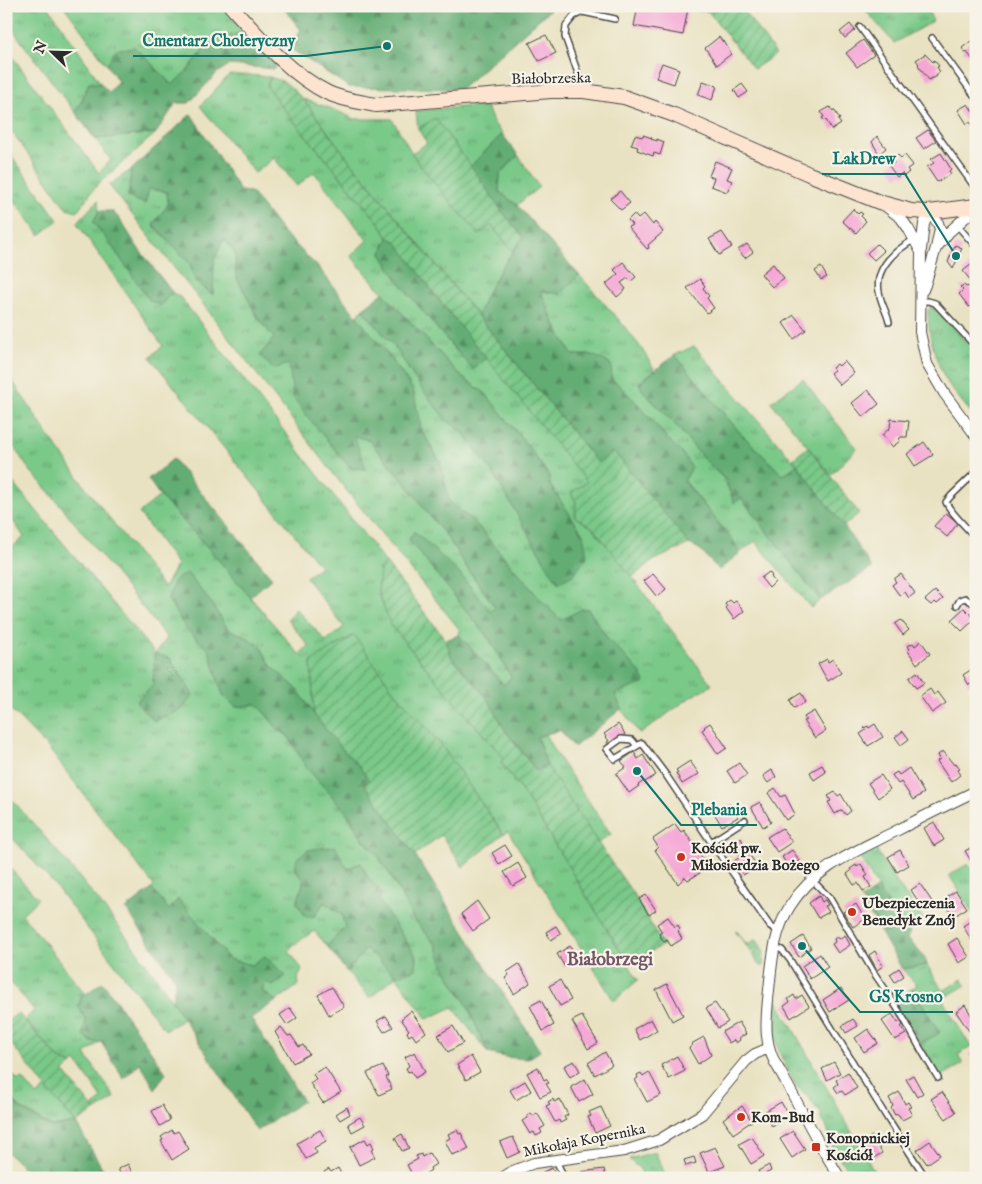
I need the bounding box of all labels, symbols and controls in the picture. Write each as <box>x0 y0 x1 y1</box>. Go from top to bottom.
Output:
callout: Cmentarz Choleryczny <box>133 25 306 56</box>
north arrow <box>28 28 78 78</box>
text: Cmentarz Choleryczny <box>143 32 297 52</box>
text: N <box>30 38 52 57</box>
street label: Białobrzeska <box>511 68 591 89</box>
callout: LakDrew <box>822 143 905 174</box>
text: LakDrew <box>832 150 897 170</box>
callout: Plebania <box>681 794 757 825</box>
text: Plebania <box>691 801 748 821</box>
place label: Kościół pw. Miłosierdzia Bożego <box>691 839 820 875</box>
marker: Kościół pw. Miłosierdzia Bożego <box>675 851 687 863</box>
place label: Ubezpieczenia Benedykt Znój <box>861 894 955 930</box>
marker: Ubezpieczenia Benedykt Znój <box>846 906 858 918</box>
district label: Białobrzegi <box>567 949 653 972</box>
callout: GS Krosno <box>860 981 953 1012</box>
text: GS Krosno <box>869 988 943 1008</box>
place label: Kom-Bud <box>751 1108 815 1127</box>
marker: Kom-Bud <box>735 1111 747 1123</box>
street label: Mikołaja Kopernika <box>521 1119 647 1162</box>
place label: Konopnickiej Kościół <box>826 1129 910 1165</box>
marker: Konopnickiej Kościół <box>810 1141 822 1153</box>

